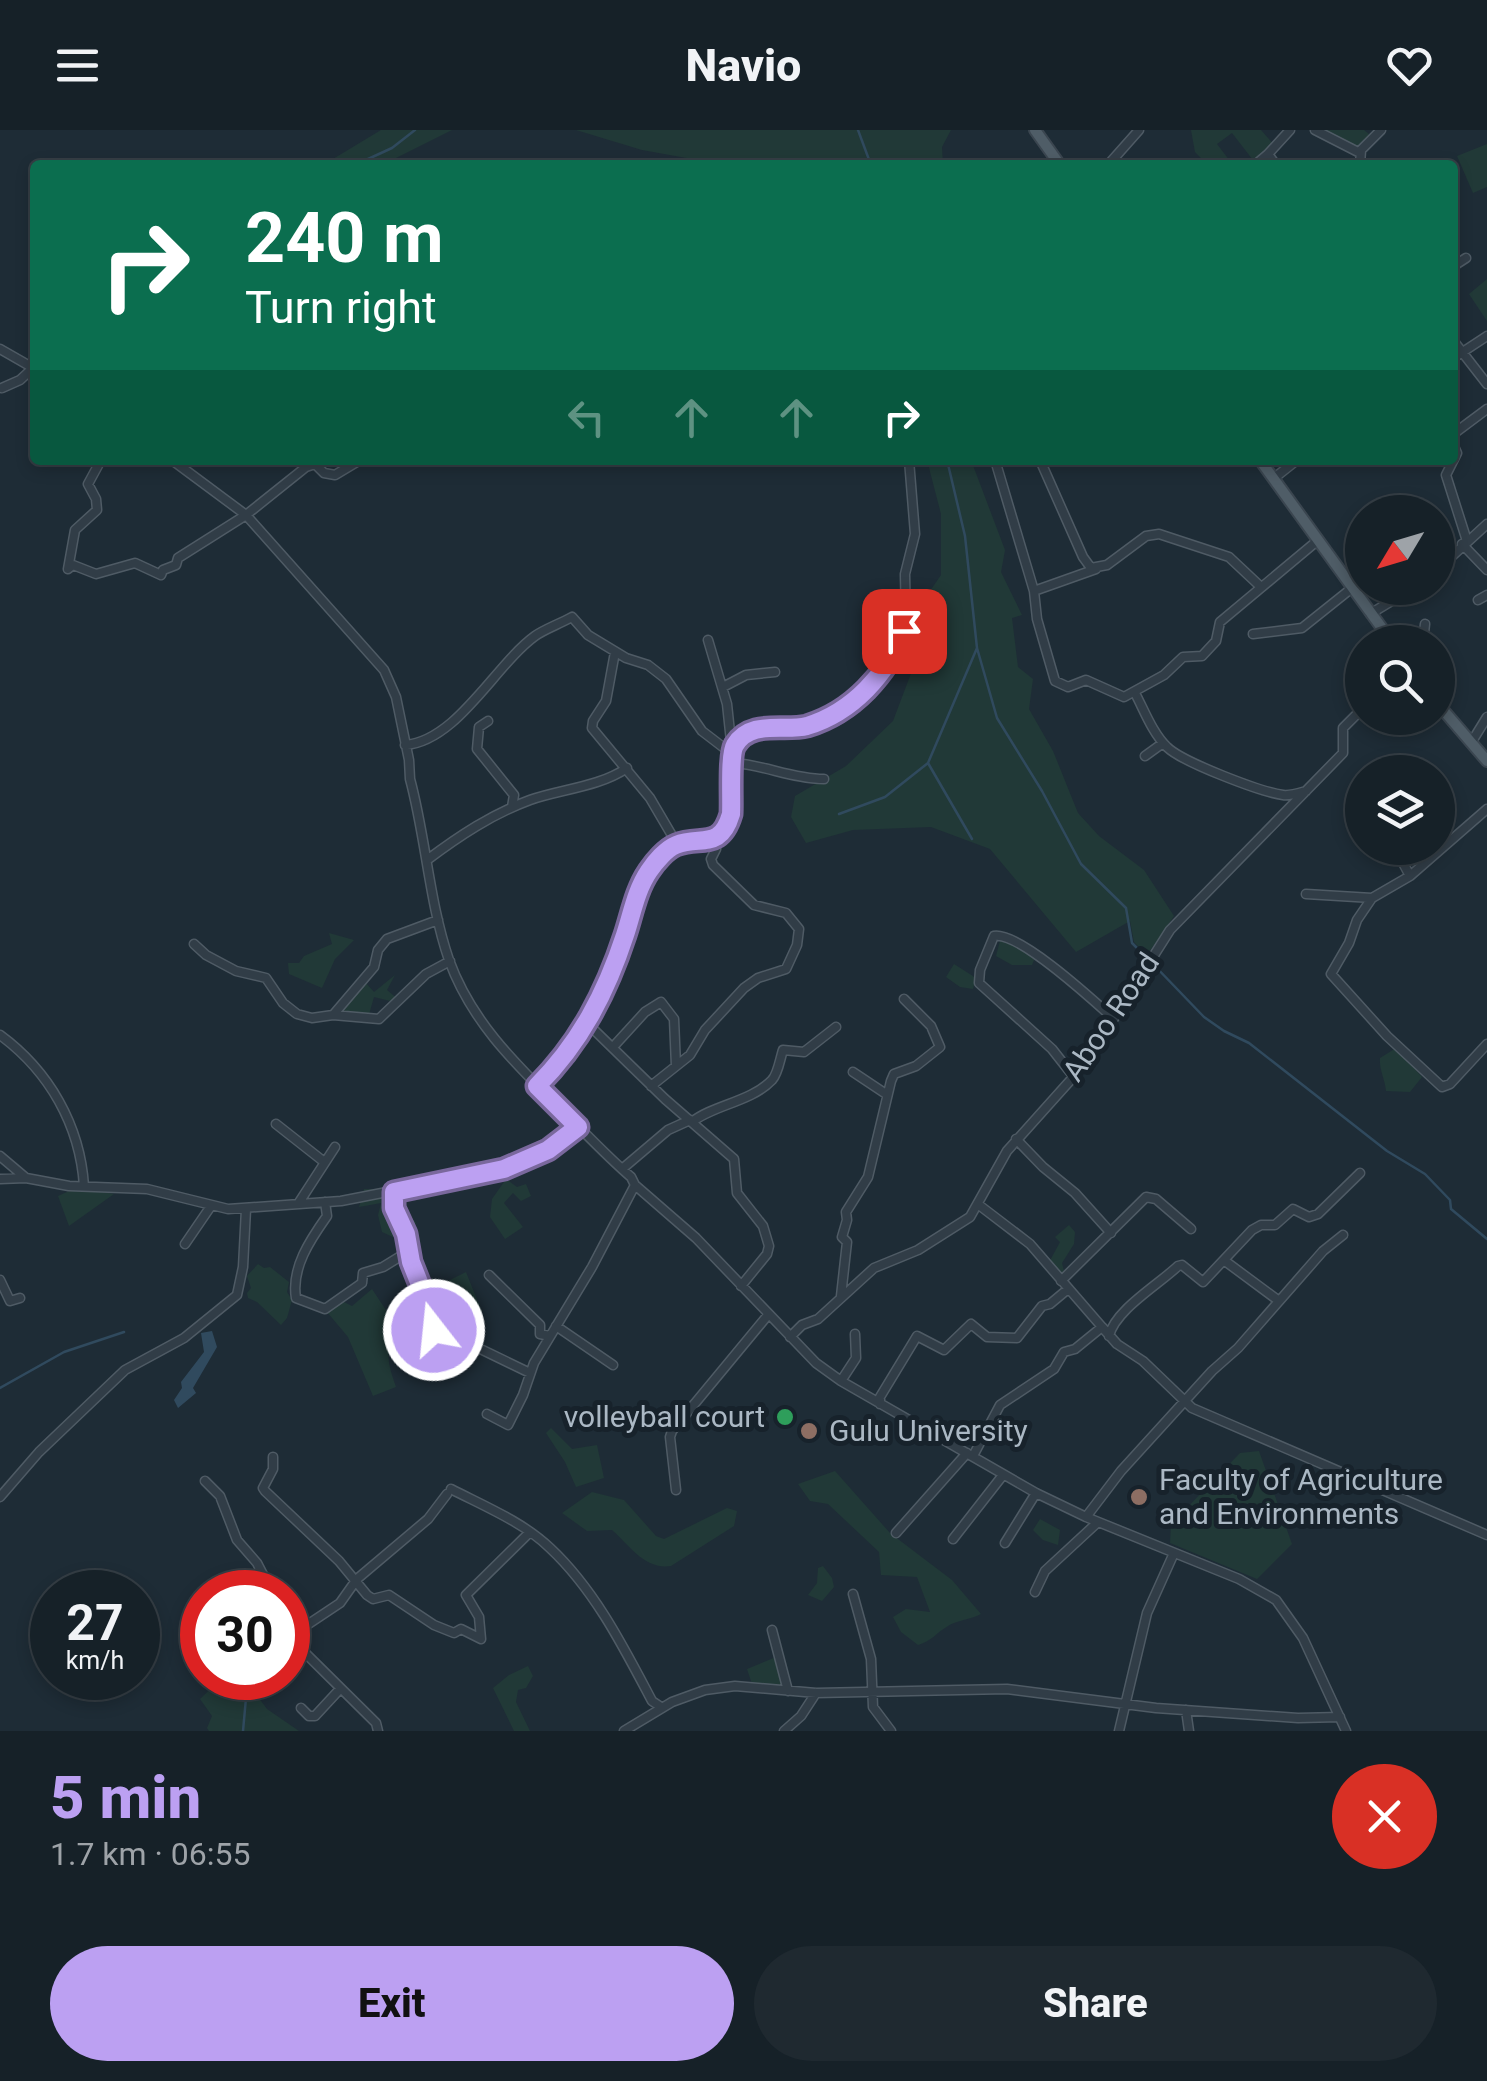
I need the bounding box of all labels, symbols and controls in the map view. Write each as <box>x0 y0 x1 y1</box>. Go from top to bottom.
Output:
icon: menu <box>50 38 105 93</box>
icon: heart <box>1382 38 1437 93</box>
text: Navio <box>686 39 801 92</box>
text: 240 m <box>245 197 444 279</box>
icon: right <box>80 200 210 330</box>
text: Turn right <box>245 281 437 334</box>
icon: left <box>559 390 614 445</box>
icon: ahead <box>664 390 719 445</box>
icon: ahead <box>769 390 824 445</box>
icon: right <box>874 390 929 445</box>
north arrow <box>1345 495 1455 605</box>
map controls <box>1345 495 1455 865</box>
pin <box>862 589 947 674</box>
icon: arrive <box>877 604 932 659</box>
button: search <box>1345 625 1455 735</box>
button: layers <box>1345 755 1455 865</box>
street label: Aboo Road <box>1055 946 1166 1087</box>
position arrow <box>382 1278 486 1382</box>
place label: volleyball court <box>564 1399 765 1434</box>
marker: volleyball court <box>774 1406 796 1428</box>
place label: Gulu University <box>829 1413 1028 1448</box>
marker: Gulu University <box>798 1420 820 1442</box>
place label: Faculty of Agriculture and Environments <box>1159 1462 1443 1531</box>
marker: Faculty of Agriculture and Environments <box>1128 1486 1150 1508</box>
speed limit sign: 30 <box>180 1570 310 1700</box>
text: 27 <box>66 1594 124 1652</box>
text: km/h <box>66 1646 124 1675</box>
text: 5 min <box>50 1762 201 1833</box>
button: close <box>1332 1764 1437 1869</box>
text: 1.7 km · 06:55 <box>50 1835 251 1873</box>
button: Exit <box>50 1946 734 2061</box>
button: Share <box>754 1946 1437 2061</box>

